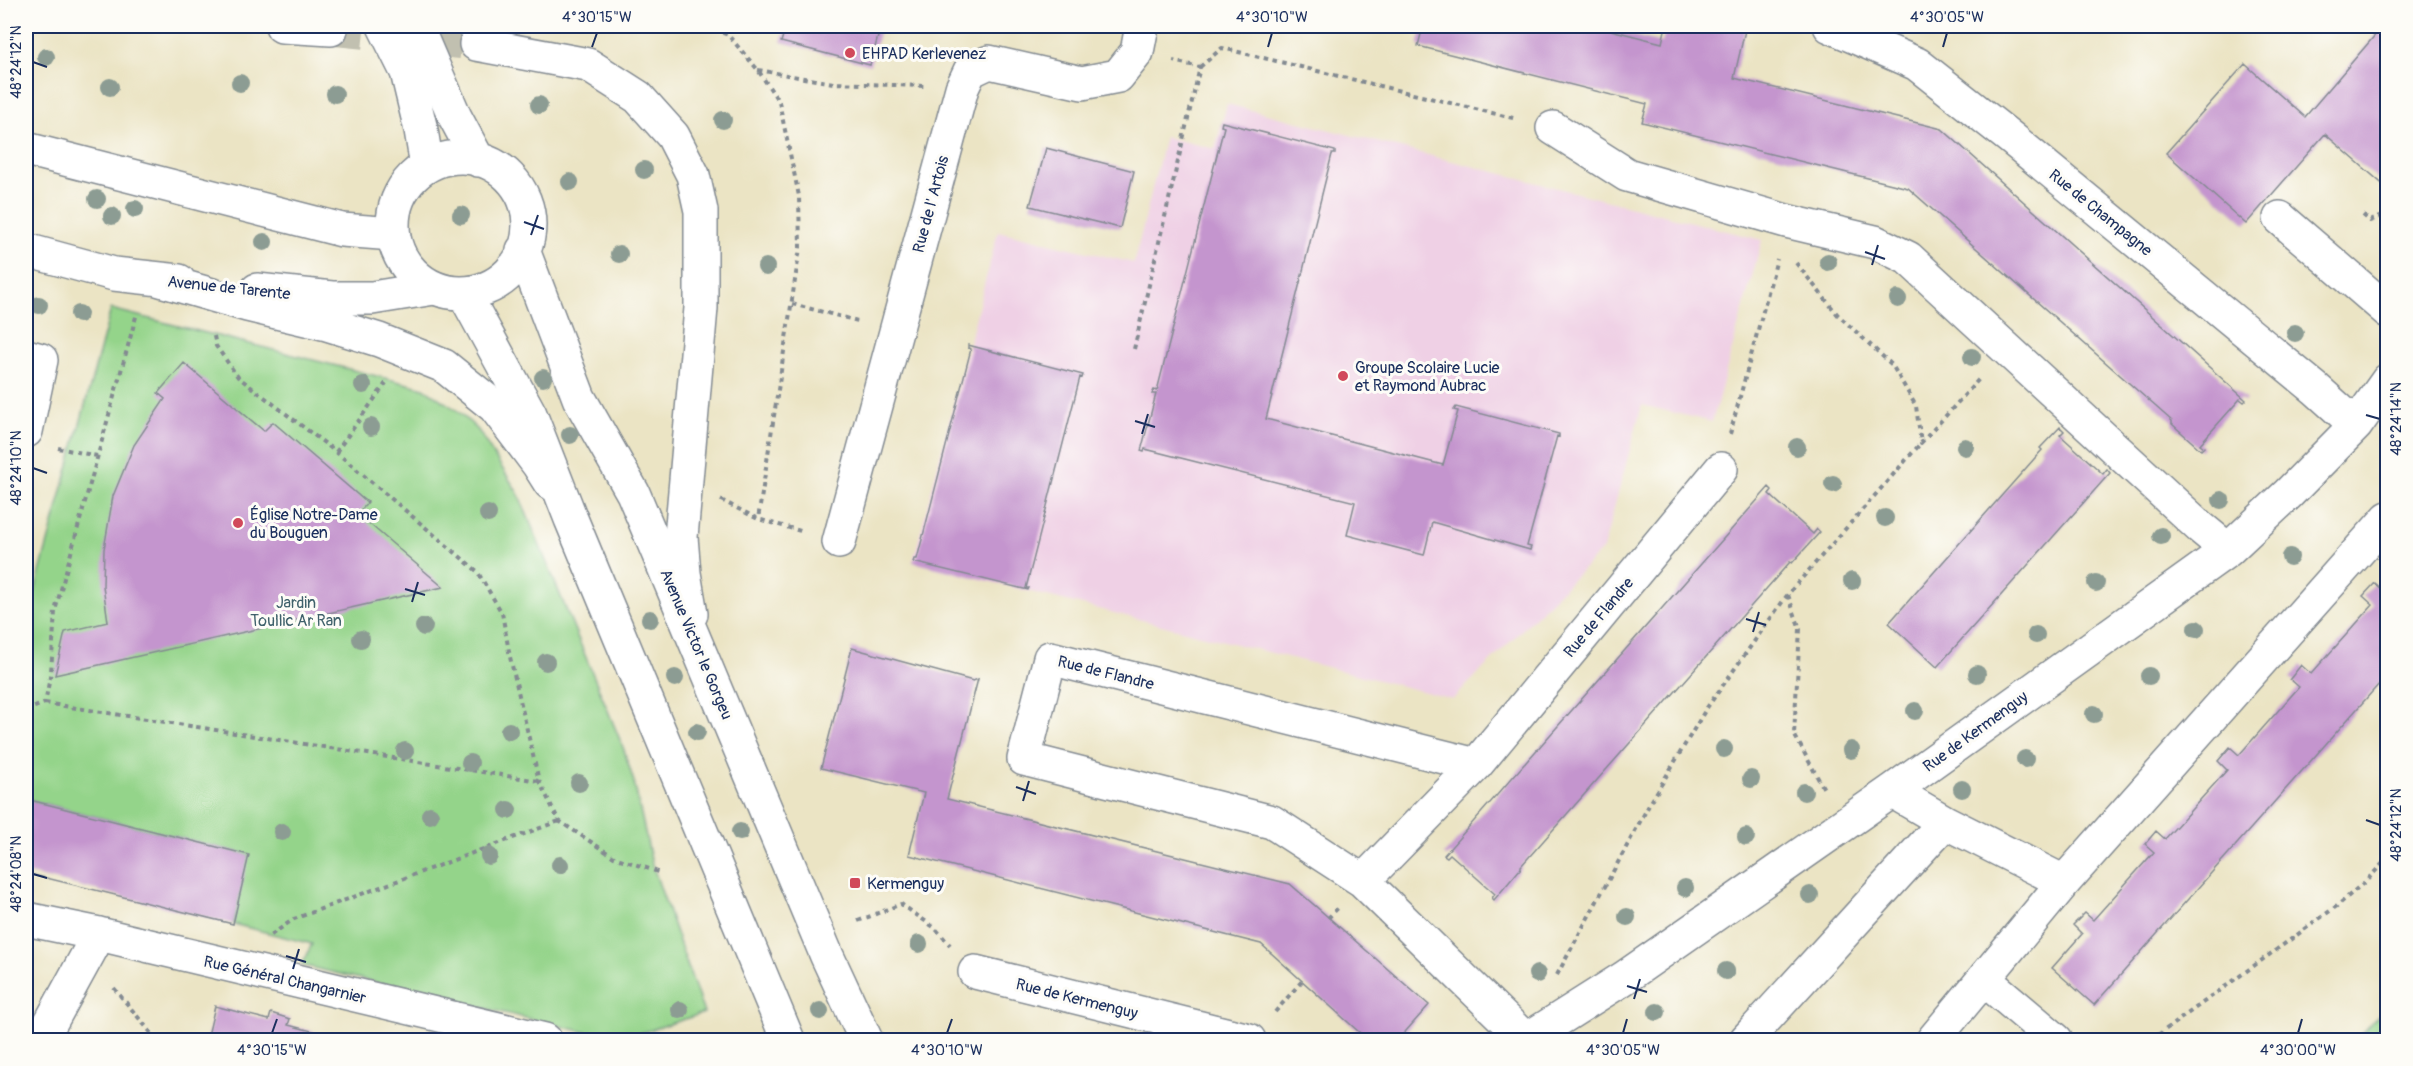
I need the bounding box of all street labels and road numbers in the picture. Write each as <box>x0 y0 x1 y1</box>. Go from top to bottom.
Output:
street label: Rue de l' Artois <box>908 154 954 255</box>
street label: Rue de Champagne <box>2045 165 2156 261</box>
street label: Avenue de Tarente <box>166 272 291 304</box>
street label: Avenue Victor le Gorgeu <box>655 566 737 723</box>
street label: Rue de Flandre <box>1559 573 1638 662</box>
street label: Rue de Flandre <box>1055 651 1156 695</box>
street label: Rue de Kermenguy <box>1919 687 2032 777</box>
street label: Rue Général Changarnier <box>202 952 368 1008</box>
street label: Rue de Kermenguy <box>1014 974 1140 1024</box>

